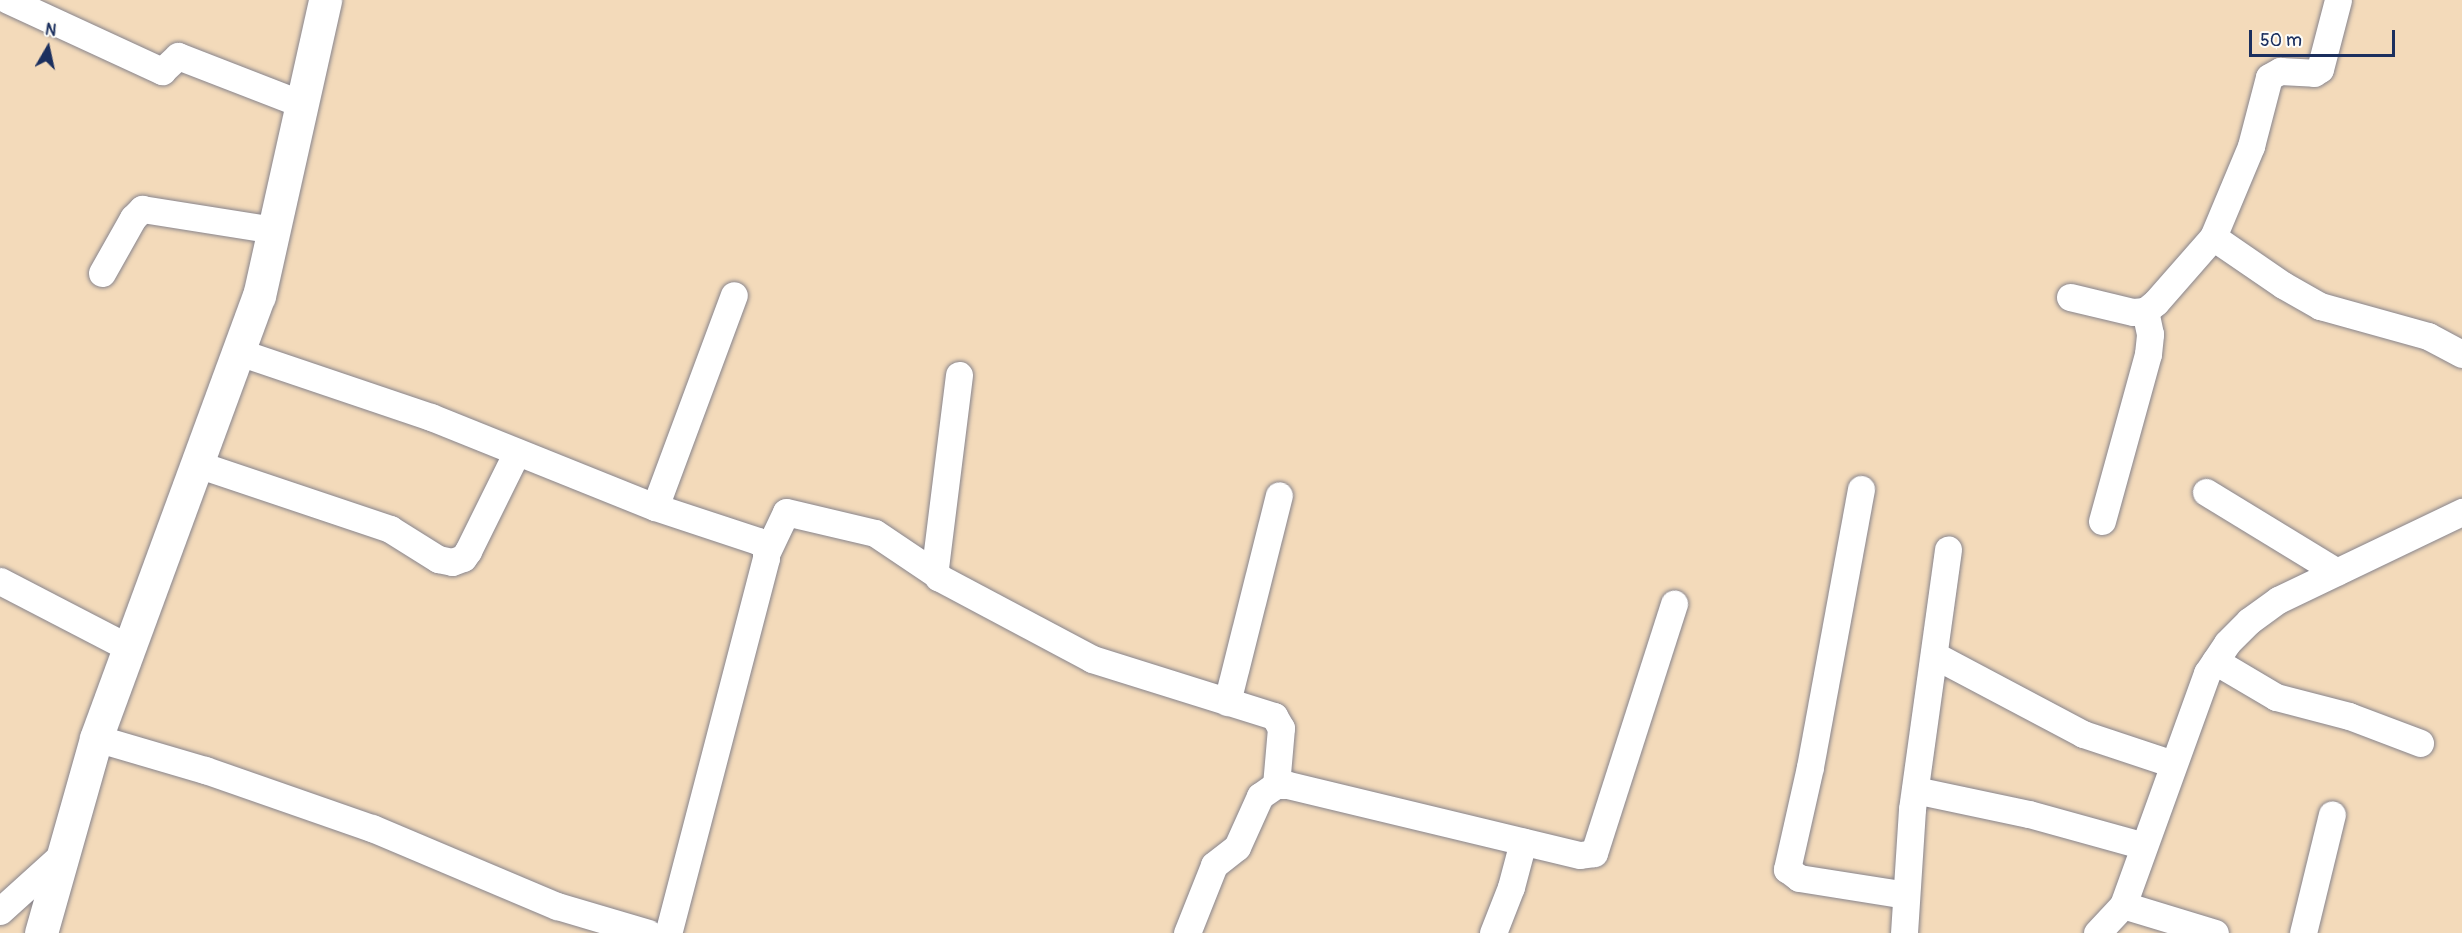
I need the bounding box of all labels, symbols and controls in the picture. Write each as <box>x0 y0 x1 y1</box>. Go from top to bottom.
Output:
north arrow <box>18 18 78 78</box>
scale bar <box>2252 18 2398 56</box>
text: N <box>44 19 58 41</box>
text: 50 m <box>2260 29 2302 52</box>

